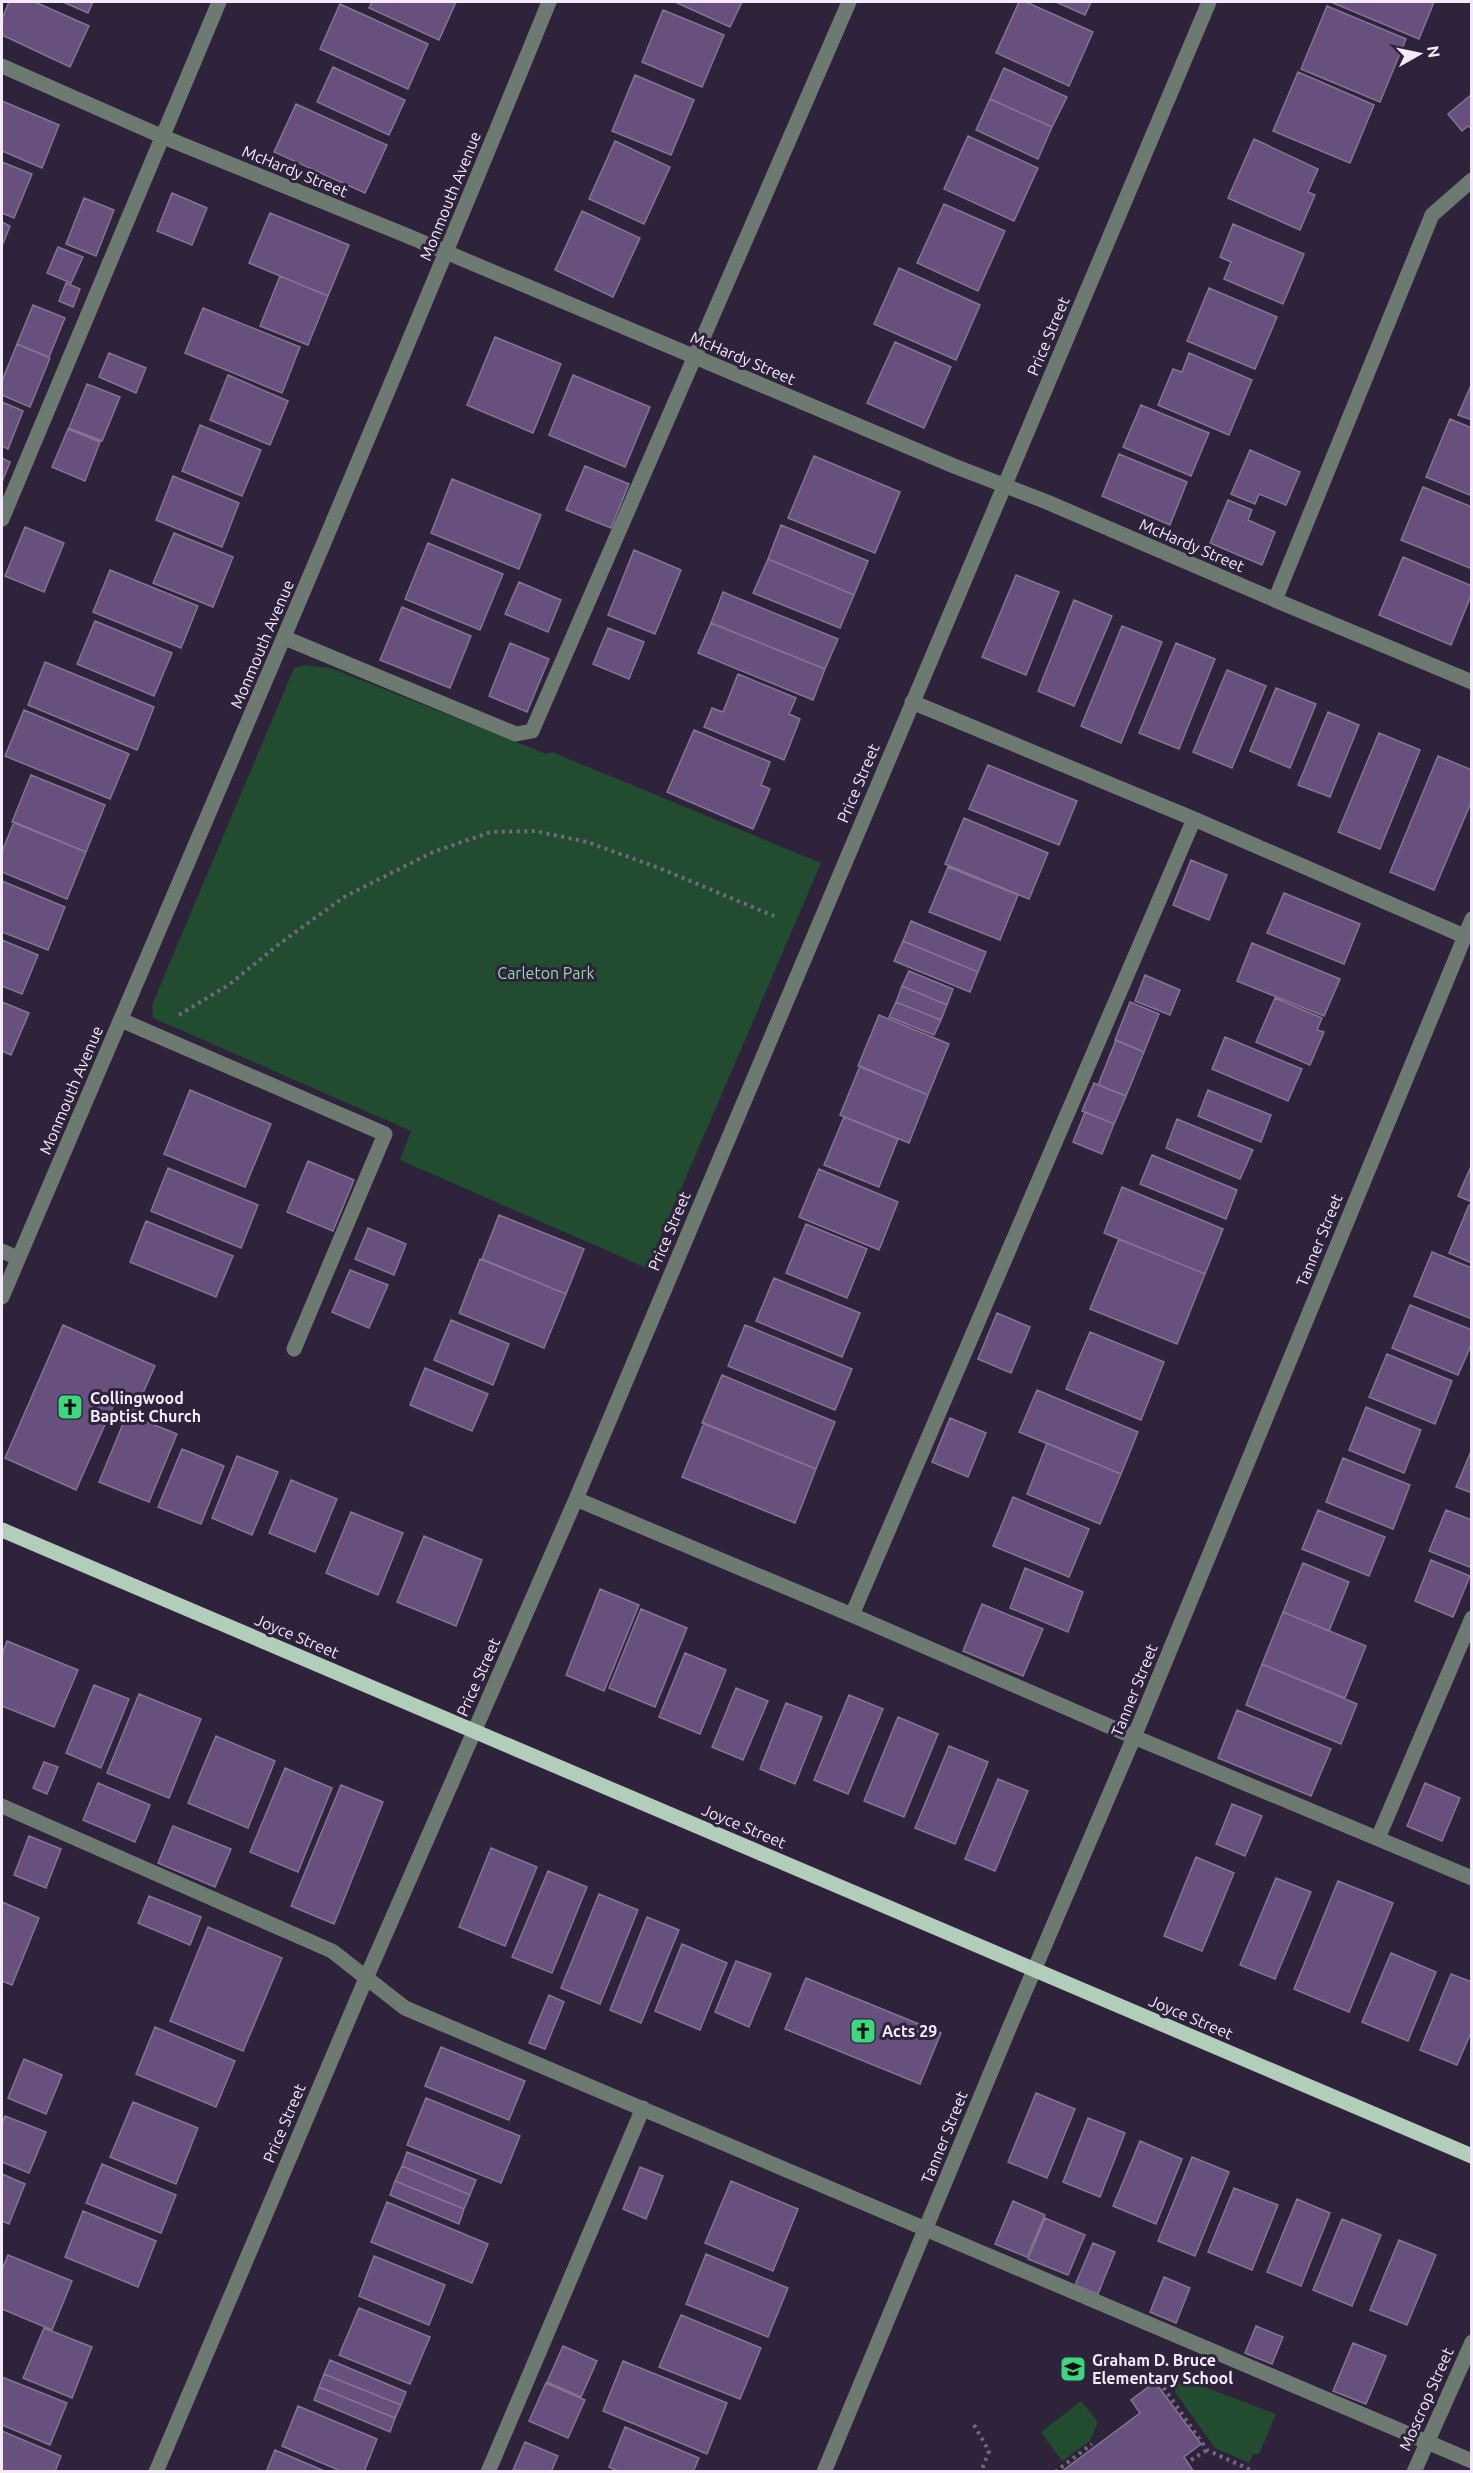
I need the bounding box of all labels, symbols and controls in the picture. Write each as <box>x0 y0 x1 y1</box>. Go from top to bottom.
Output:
north arrow <box>1389 24 1449 84</box>
text: N <box>1424 44 1444 59</box>
street label: Monmouth Avenue <box>416 129 484 263</box>
street label: McHardy Street <box>240 142 351 201</box>
street label: Price Street <box>1023 293 1073 378</box>
street label: McHardy Street <box>688 328 799 388</box>
street label: McHardy Street <box>1137 515 1248 575</box>
street label: Monmouth Avenue <box>227 577 297 711</box>
street label: Price Street <box>833 740 883 825</box>
park label: Carleton Park <box>497 964 595 982</box>
street label: Monmouth Avenue <box>36 1023 106 1157</box>
street label: Price Street <box>644 1188 694 1273</box>
street label: Tanner Street <box>1292 1191 1346 1289</box>
place label: Collingwood Baptist Church <box>90 1389 201 1425</box>
church icon: Collingwood Baptist Church <box>55 1392 85 1422</box>
street label: Joyce Street <box>252 1610 342 1662</box>
street label: Price Street <box>453 1634 504 1719</box>
street label: Tanner Street <box>1107 1641 1161 1739</box>
street label: Joyce Street <box>699 1800 789 1852</box>
street label: Joyce Street <box>1146 1991 1236 2043</box>
church icon: Acts 29 <box>848 2016 878 2046</box>
place label: Acts 29 <box>882 2022 937 2040</box>
street label: Price Street <box>259 2080 309 2165</box>
street label: Tanner Street <box>917 2088 971 2186</box>
street label: Moscrop Street <box>1395 2344 1457 2453</box>
place label: Graham D. Bruce Elementary School <box>1092 2351 1233 2387</box>
school or university icon: Graham D. Bruce Elementary School <box>1058 2354 1088 2384</box>

